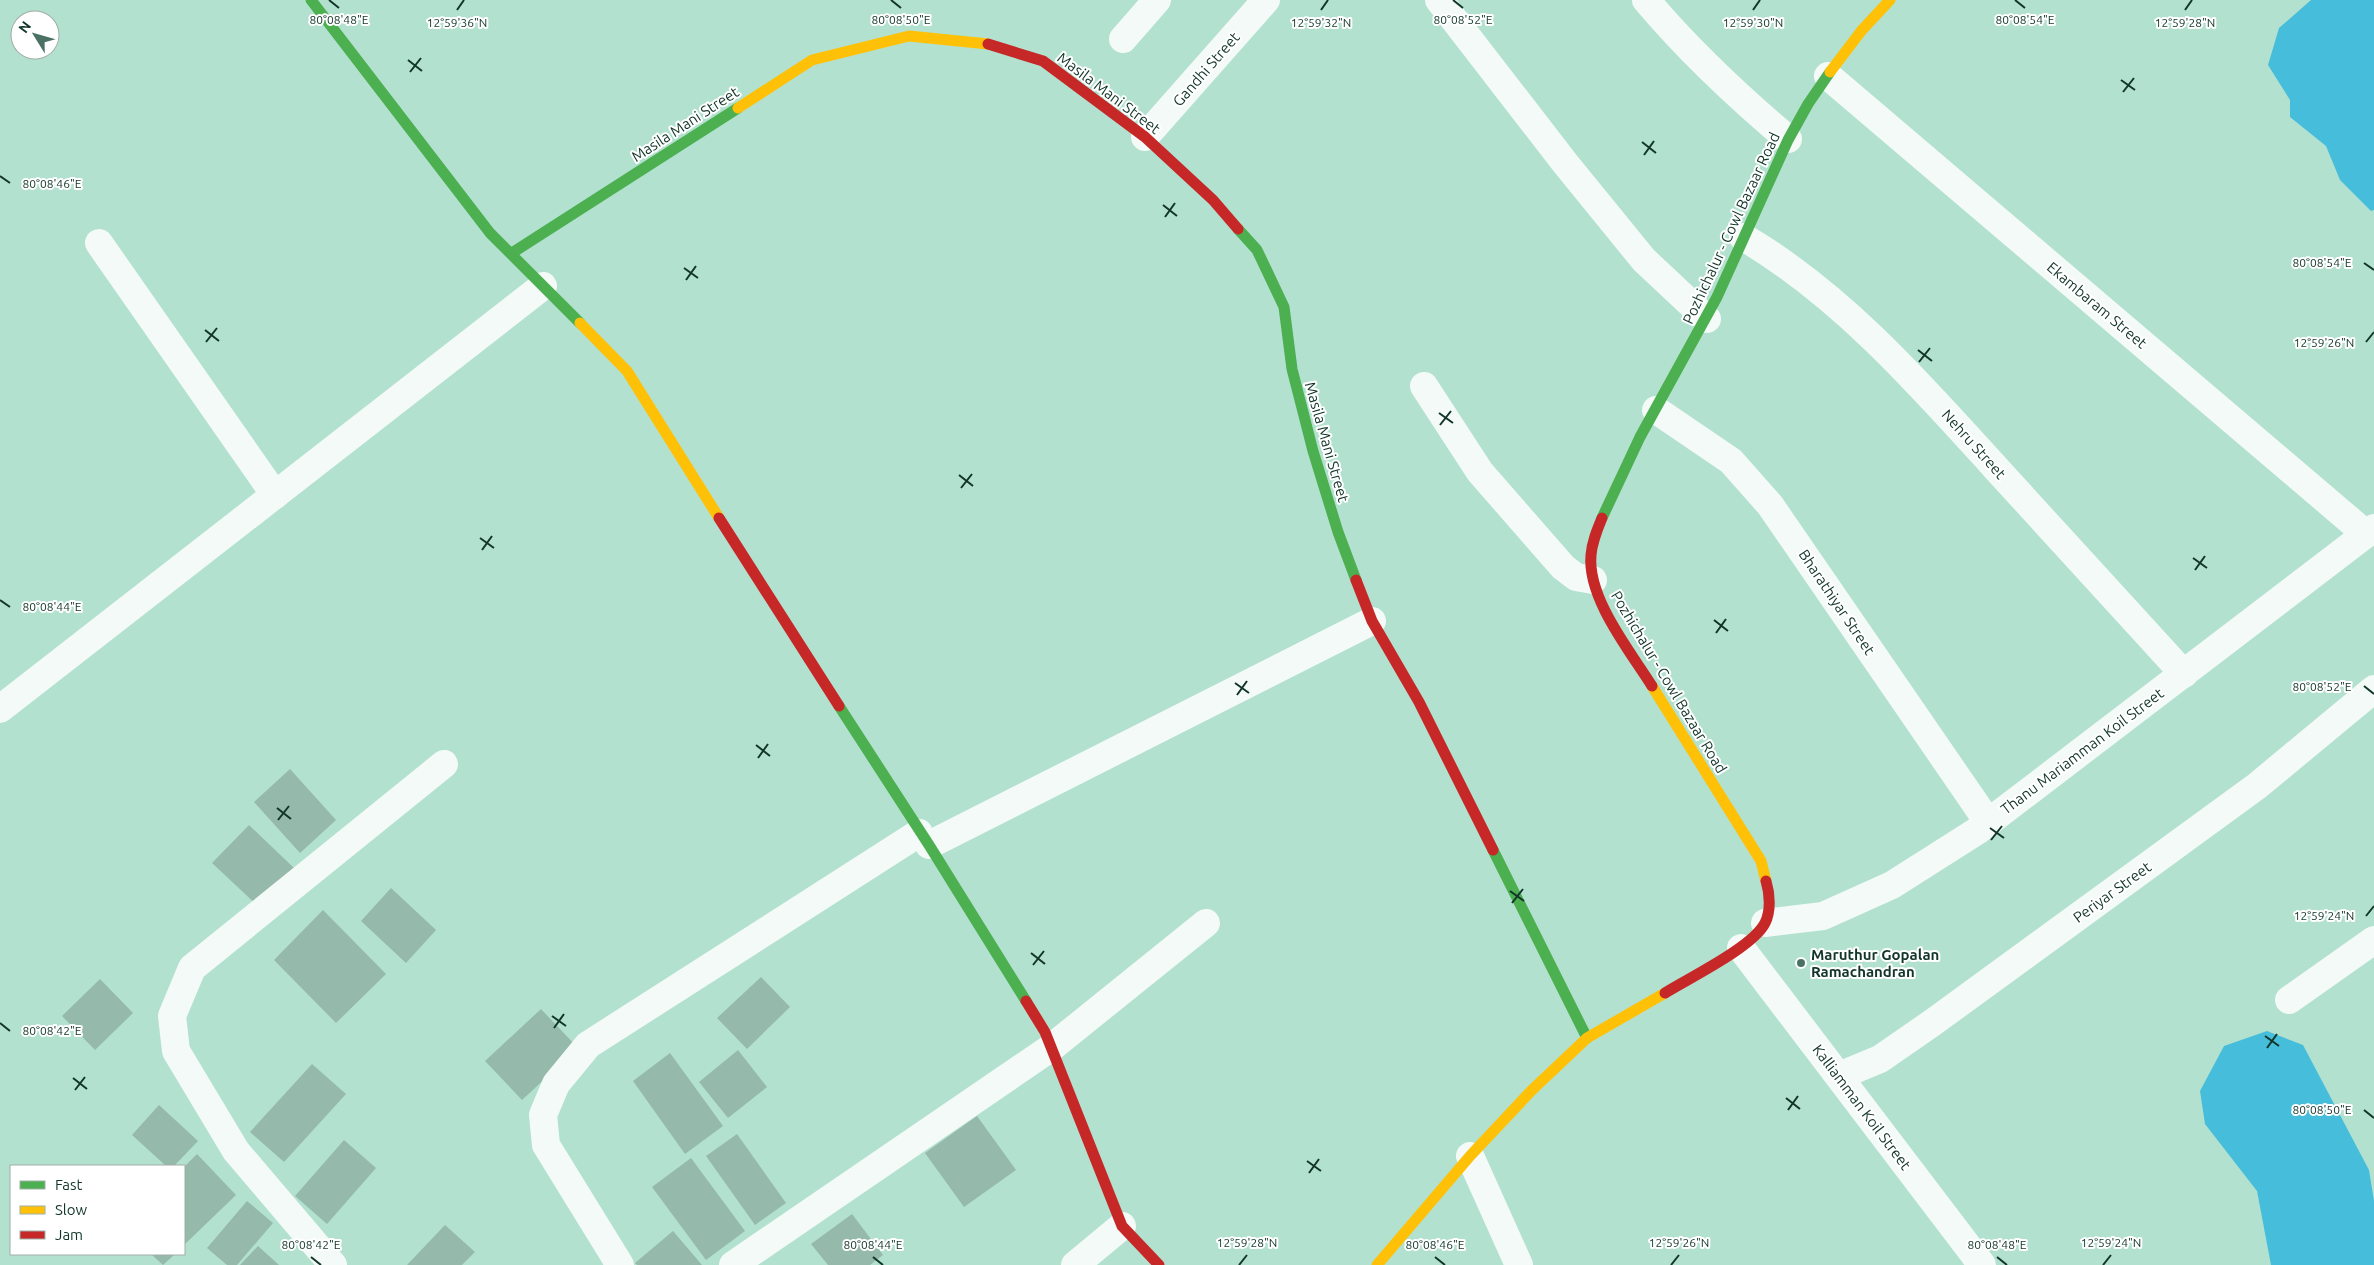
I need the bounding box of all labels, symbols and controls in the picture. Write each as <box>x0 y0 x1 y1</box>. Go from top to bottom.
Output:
north arrow <box>10 10 60 60</box>
text: 80°08'48"E <box>310 13 369 26</box>
text: 80°08'50"E <box>872 13 931 26</box>
text: 80°08'52"E <box>1434 13 1493 26</box>
text: 80°08'54"E <box>1996 13 2055 26</box>
text: 12°59'36"N <box>427 16 487 29</box>
text: 12°59'32"N <box>1291 16 1351 29</box>
text: 12°59'30"N <box>1723 16 1783 29</box>
text: 12°59'28"N <box>2155 16 2215 29</box>
text: N <box>15 18 34 36</box>
street label: Gandhi Street <box>1169 28 1243 109</box>
street label: Masila Mani Street <box>1054 49 1164 137</box>
street label: Masila Mani Street <box>628 83 742 165</box>
street label: Pozhichalur - Cowl Bazaar Road <box>1679 130 1783 326</box>
text: 80°08'46"E <box>23 177 82 190</box>
text: 80°08'54"E <box>2293 256 2352 269</box>
street label: Ekambaram Street <box>2044 258 2150 352</box>
text: 12°59'26"N <box>2294 336 2354 349</box>
street label: Masila Mani Street <box>1302 380 1352 504</box>
street label: Nehru Street <box>1939 406 2010 482</box>
street label: Bharathiyar Street <box>1796 546 1879 658</box>
street label: Pozhichalur - Cowl Bazaar Road <box>1608 588 1730 776</box>
text: 80°08'44"E <box>23 600 82 613</box>
text: 80°08'52"E <box>2293 680 2352 693</box>
street label: Thanu Mariamman Koil Street <box>1997 684 2167 818</box>
street label: Periyar Street <box>2070 858 2154 926</box>
text: 12°59'24"N <box>2294 909 2354 922</box>
place label: Maruthur Gopalan Ramachandran <box>1811 946 1939 980</box>
marker: Maruthur Gopalan Ramachandran <box>1795 957 1807 969</box>
text: 80°08'42"E <box>23 1024 82 1037</box>
street label: Kalliamman Koil Street <box>1809 1041 1915 1173</box>
text: 80°08'50"E <box>2293 1103 2352 1116</box>
legend <box>10 1165 185 1255</box>
text: Fast <box>55 1176 83 1193</box>
text: Slow <box>55 1201 88 1218</box>
text: Jam <box>55 1226 83 1243</box>
text: 12°59'28"N <box>1217 1236 1277 1249</box>
text: 12°59'26"N <box>1649 1236 1709 1249</box>
text: 12°59'24"N <box>2081 1236 2141 1249</box>
text: 80°08'42"E <box>282 1238 341 1251</box>
text: 80°08'44"E <box>844 1238 903 1251</box>
text: 80°08'46"E <box>1406 1238 1465 1251</box>
text: 80°08'48"E <box>1968 1238 2027 1251</box>

